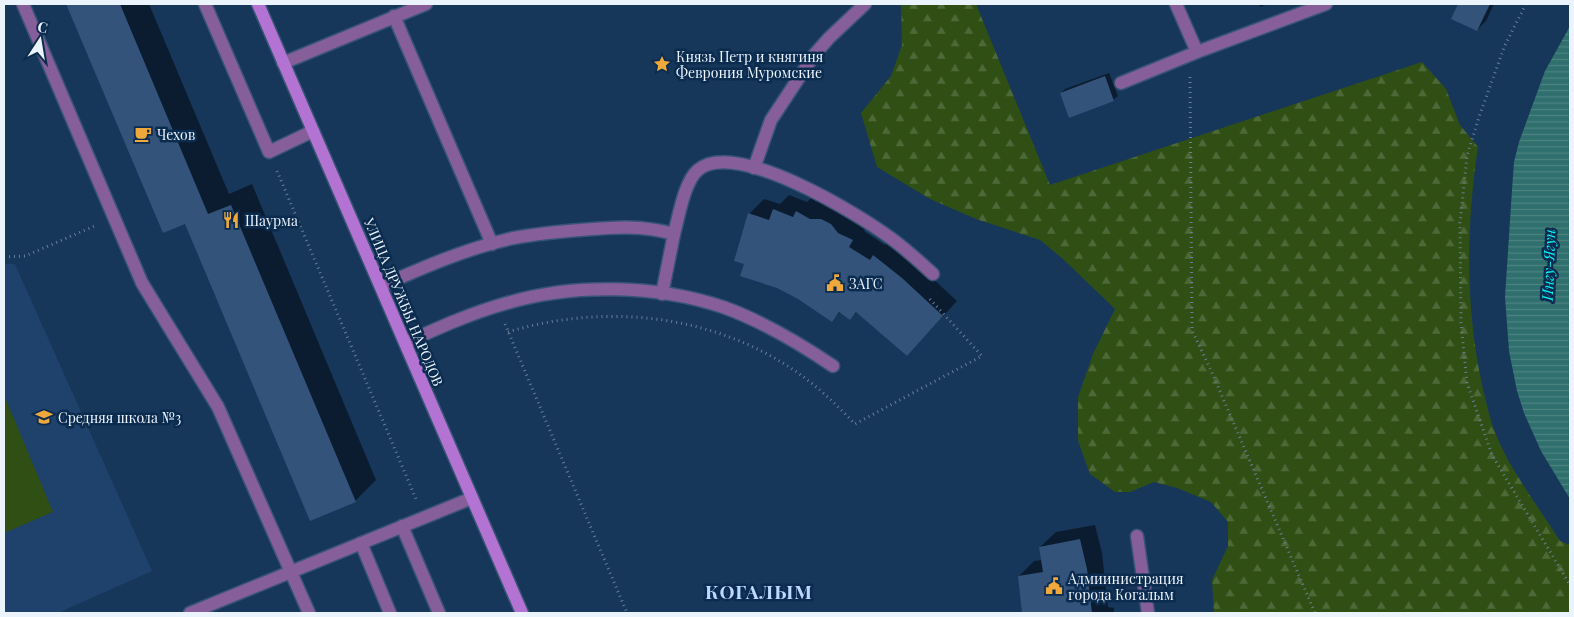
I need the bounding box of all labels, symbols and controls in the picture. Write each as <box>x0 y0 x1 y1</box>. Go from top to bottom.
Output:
north arrow <box>15 15 65 65</box>
text: С <box>36 16 50 37</box>
place label: Князь Петр и княгиня Феврония Муромские <box>676 47 824 82</box>
place icon: Князь Петр и княгиня Феврония Муромские <box>652 54 672 74</box>
cafe icon: Чехов <box>133 124 153 144</box>
place label: Чехов <box>157 125 196 144</box>
restaurant icon: Шаурма <box>221 210 241 230</box>
place label: Шаурма <box>245 211 298 230</box>
street label: УЛИЦА ДРУЖБЫ НАРОДОВ <box>360 214 448 389</box>
water label: Ингу-Ягун <box>1537 229 1559 302</box>
public building icon: ЗАГС <box>825 273 845 293</box>
place label: ЗАГС <box>849 274 882 293</box>
school or university icon: Средняя школа №3 <box>34 407 54 427</box>
place label: Средняя школа №3 <box>58 408 181 427</box>
place label: Адмиинистрация города Когалым <box>1067 569 1184 604</box>
public building icon: Адмиинистрация города Когалым <box>1044 576 1064 596</box>
district label: КОГАЛЫМ <box>705 578 813 604</box>

